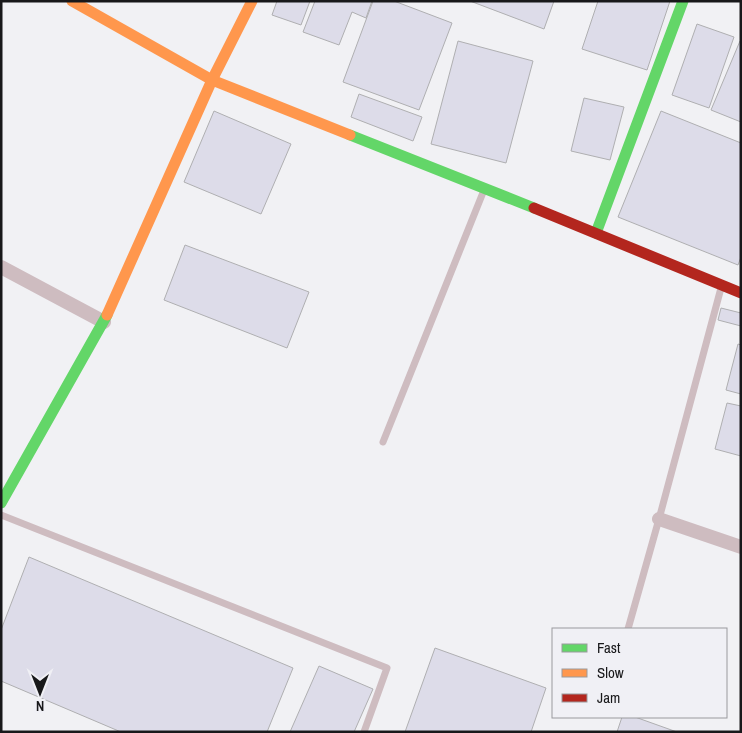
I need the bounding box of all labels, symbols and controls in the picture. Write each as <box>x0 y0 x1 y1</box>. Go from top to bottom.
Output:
legend <box>552 628 727 718</box>
text: Fast <box>597 637 621 658</box>
text: Slow <box>597 662 624 683</box>
north arrow <box>15 668 65 718</box>
text: Jam <box>597 687 620 708</box>
text: N <box>36 697 44 715</box>

